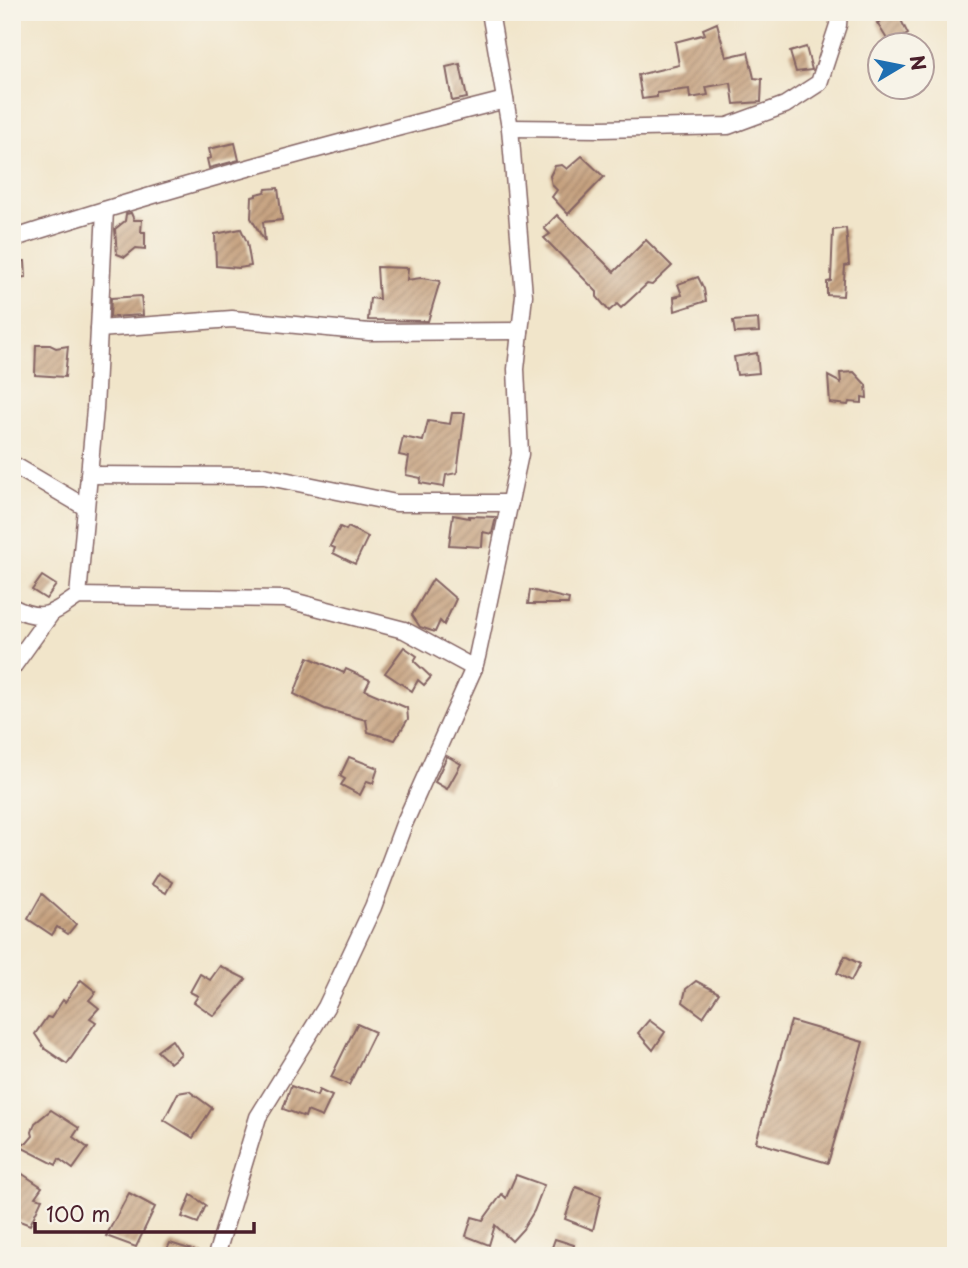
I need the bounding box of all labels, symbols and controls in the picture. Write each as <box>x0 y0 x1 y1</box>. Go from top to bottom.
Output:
north arrow <box>866 32 936 102</box>
text: N <box>904 53 934 73</box>
scale bar <box>35 1191 254 1235</box>
text: 100 m <box>46 1197 110 1229</box>

